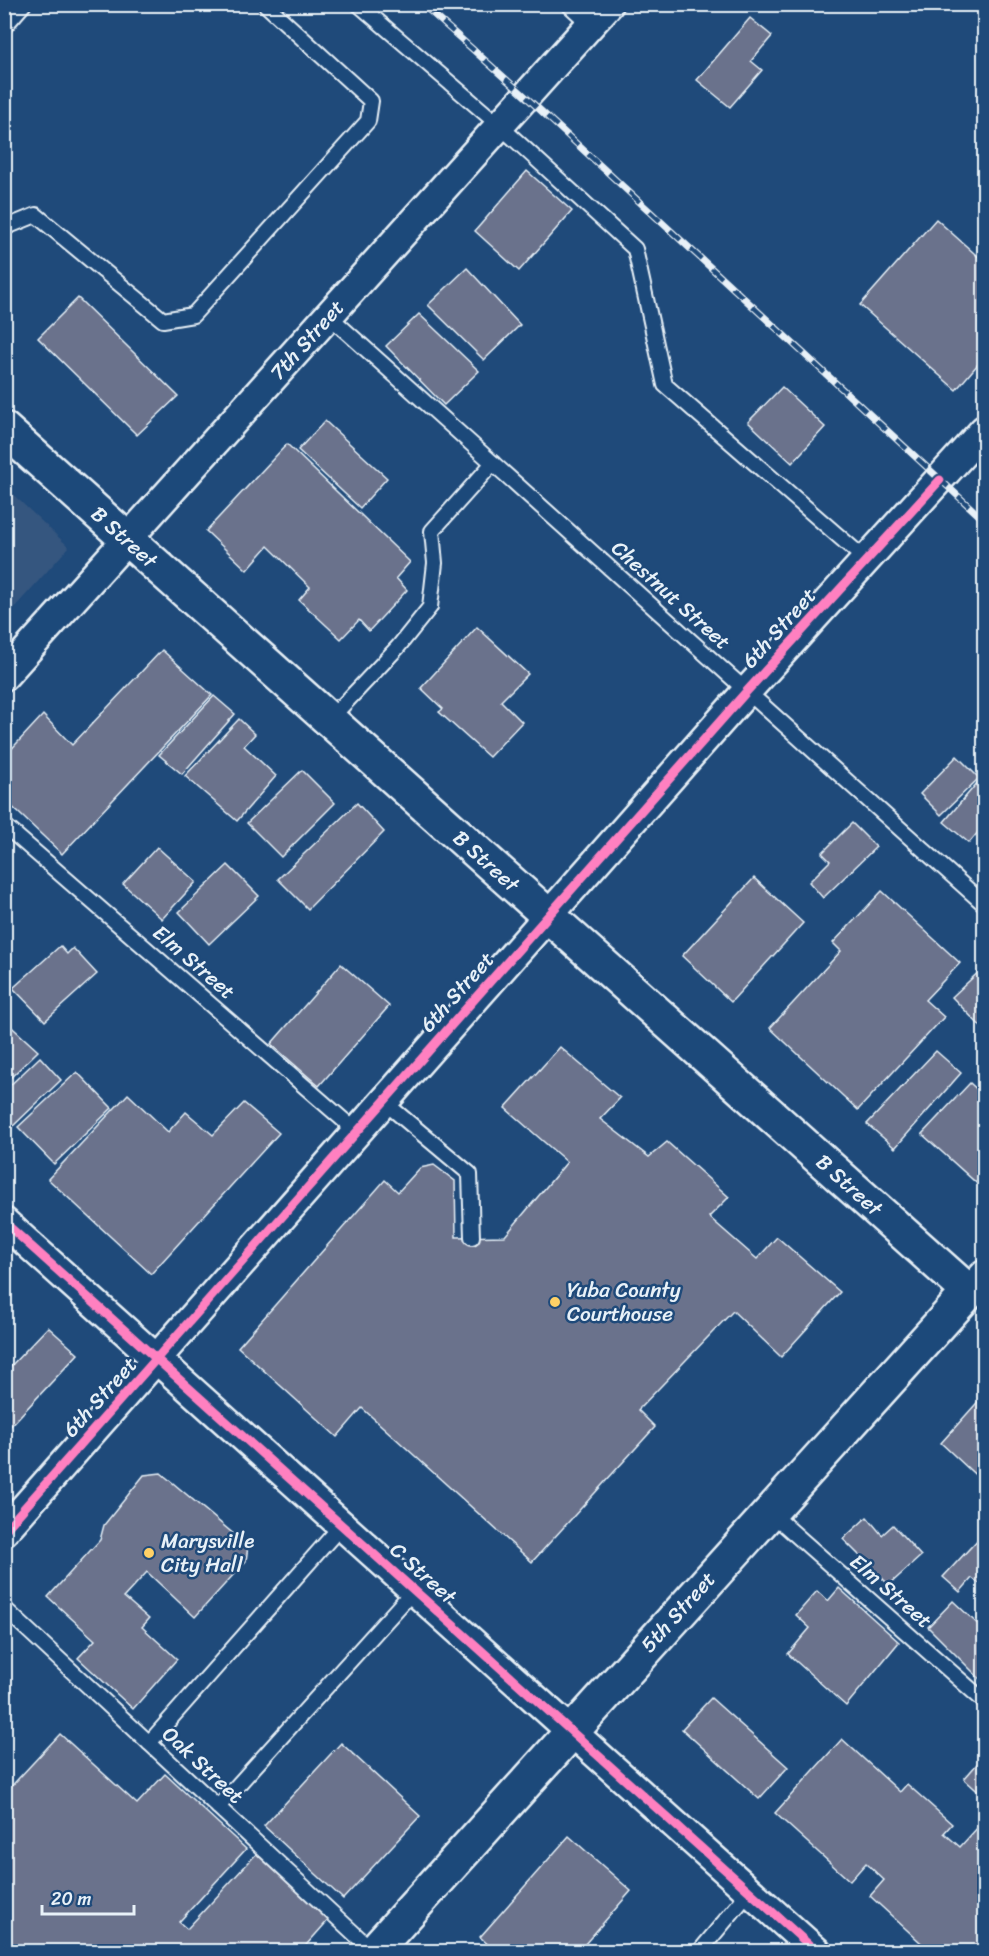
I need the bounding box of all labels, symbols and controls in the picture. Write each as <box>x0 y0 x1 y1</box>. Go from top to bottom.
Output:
street label: 7th Street <box>260 291 354 389</box>
street label: B Street <box>82 496 167 579</box>
street label: Chestnut Street <box>602 530 740 660</box>
street label: 6th Street <box>732 579 826 677</box>
street label: B Street <box>444 820 529 903</box>
street label: Elm Street <box>144 915 244 1009</box>
street label: 6th Street <box>410 943 504 1041</box>
street label: B Street <box>807 1144 892 1227</box>
place label: Yuba County Courthouse <box>567 1271 681 1333</box>
marker: Yuba County Courthouse <box>548 1295 562 1309</box>
street label: 6th Street <box>53 1348 147 1446</box>
place label: Marysville City Hall <box>161 1522 254 1584</box>
street label: C Street <box>381 1532 466 1615</box>
street label: Elm Street <box>841 1544 941 1638</box>
marker: Marysville City Hall <box>142 1546 156 1560</box>
street label: 5th Street <box>631 1562 725 1662</box>
street label: Oak Street <box>153 1716 253 1814</box>
scale bar <box>42 1878 134 1916</box>
text: 20 m <box>51 1883 91 1915</box>

